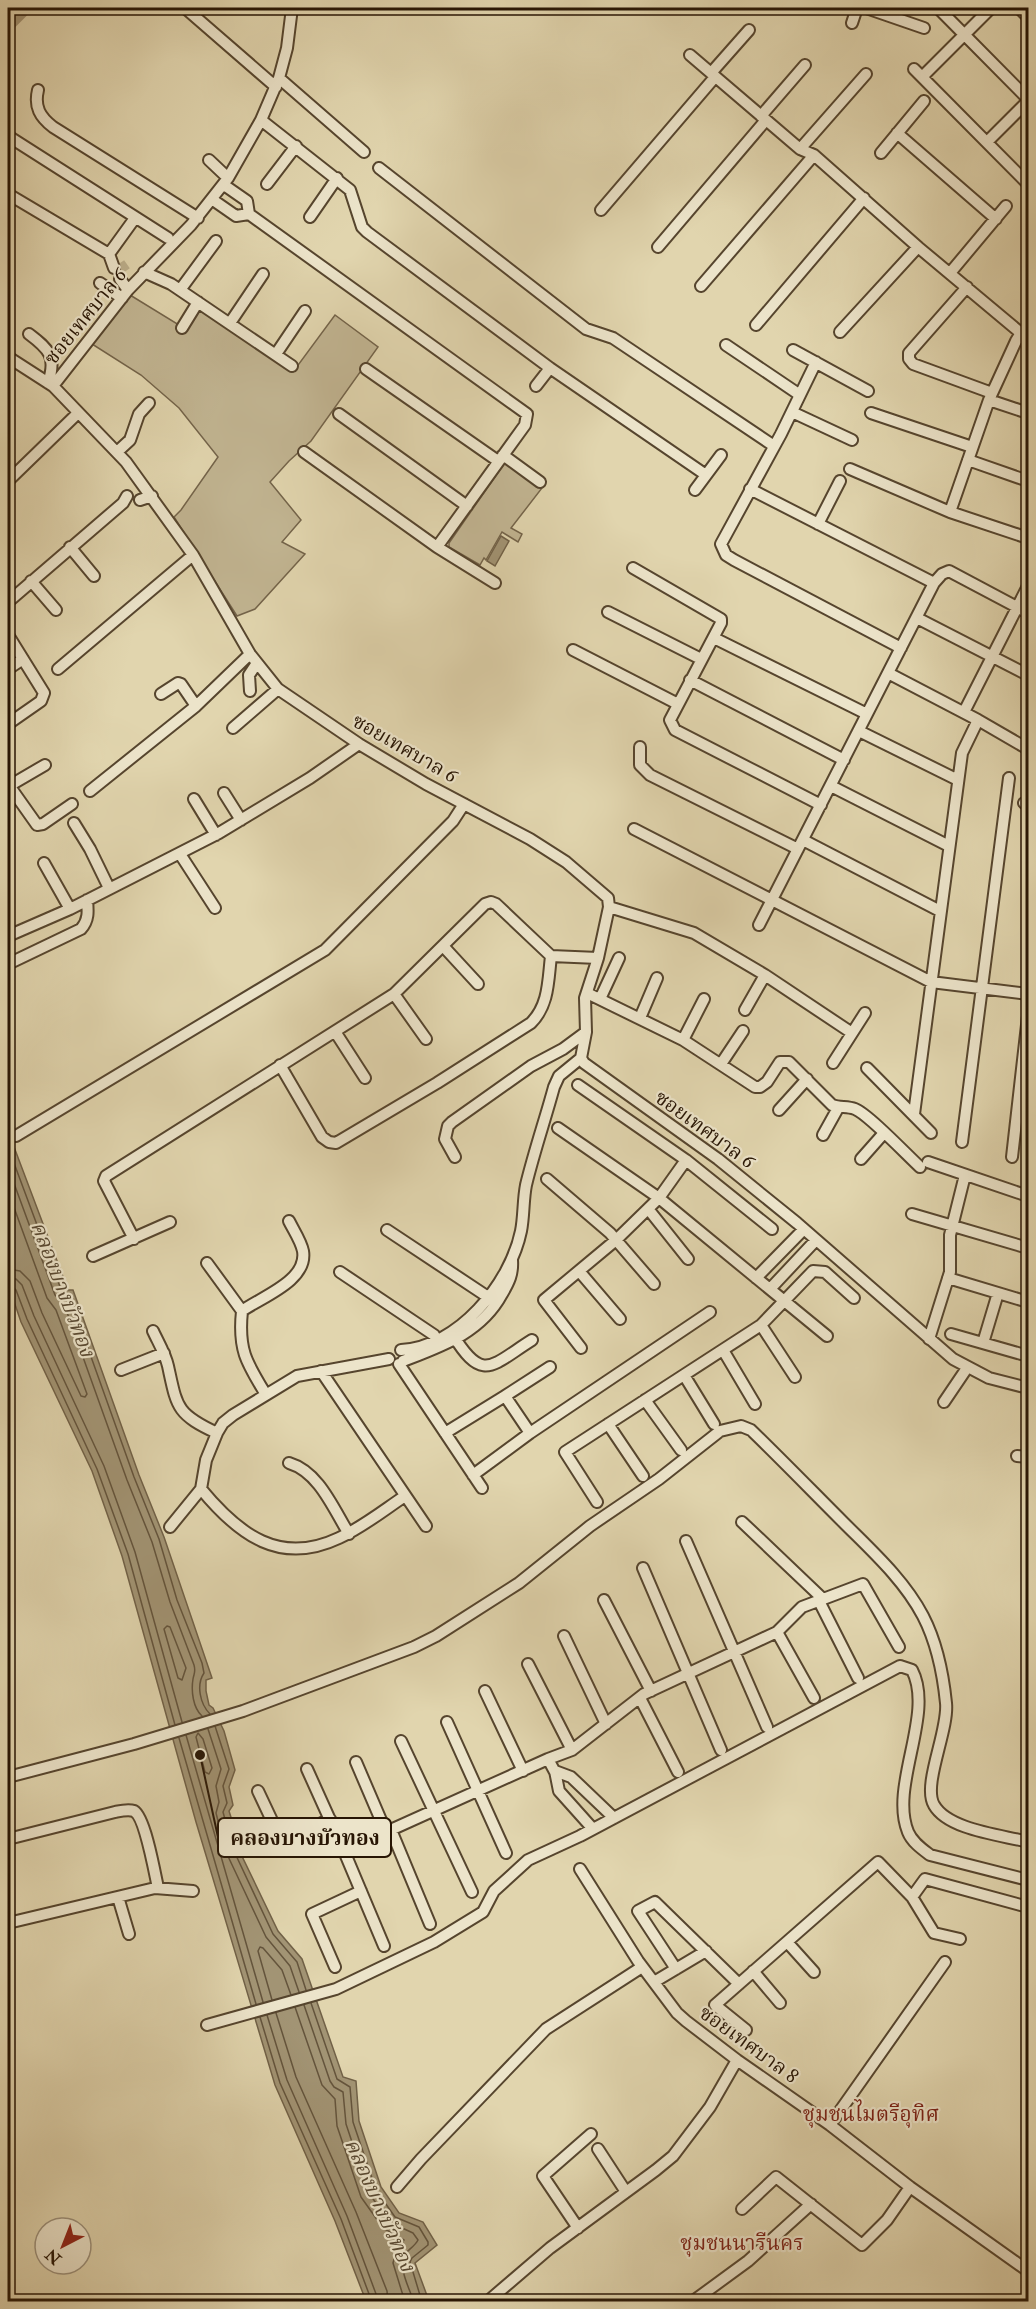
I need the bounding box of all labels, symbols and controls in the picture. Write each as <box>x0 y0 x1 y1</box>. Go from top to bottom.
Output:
street label: ซอยเทศบาล 6 <box>39 262 133 370</box>
street label: ซอยเทศบาล 6 <box>348 708 463 789</box>
street label: ซอยเทศบาล 6 <box>650 1085 760 1175</box>
water label: คลองบางบัวทอง <box>24 1218 101 1362</box>
callout: คลองบางบัวทอง <box>218 1818 391 1857</box>
text: คลองบางบัวทอง <box>230 1825 380 1852</box>
street label: ซอยเทศบาล 8 <box>694 2000 803 2089</box>
district label: ชุมชนไมตรีอุทิศ <box>803 2099 939 2128</box>
water label: คลองบางบัวทอง <box>338 2134 422 2277</box>
north arrow <box>33 2216 93 2276</box>
district label: ชุมชนนารีนคร <box>680 2230 804 2257</box>
text: N <box>41 2244 66 2269</box>

